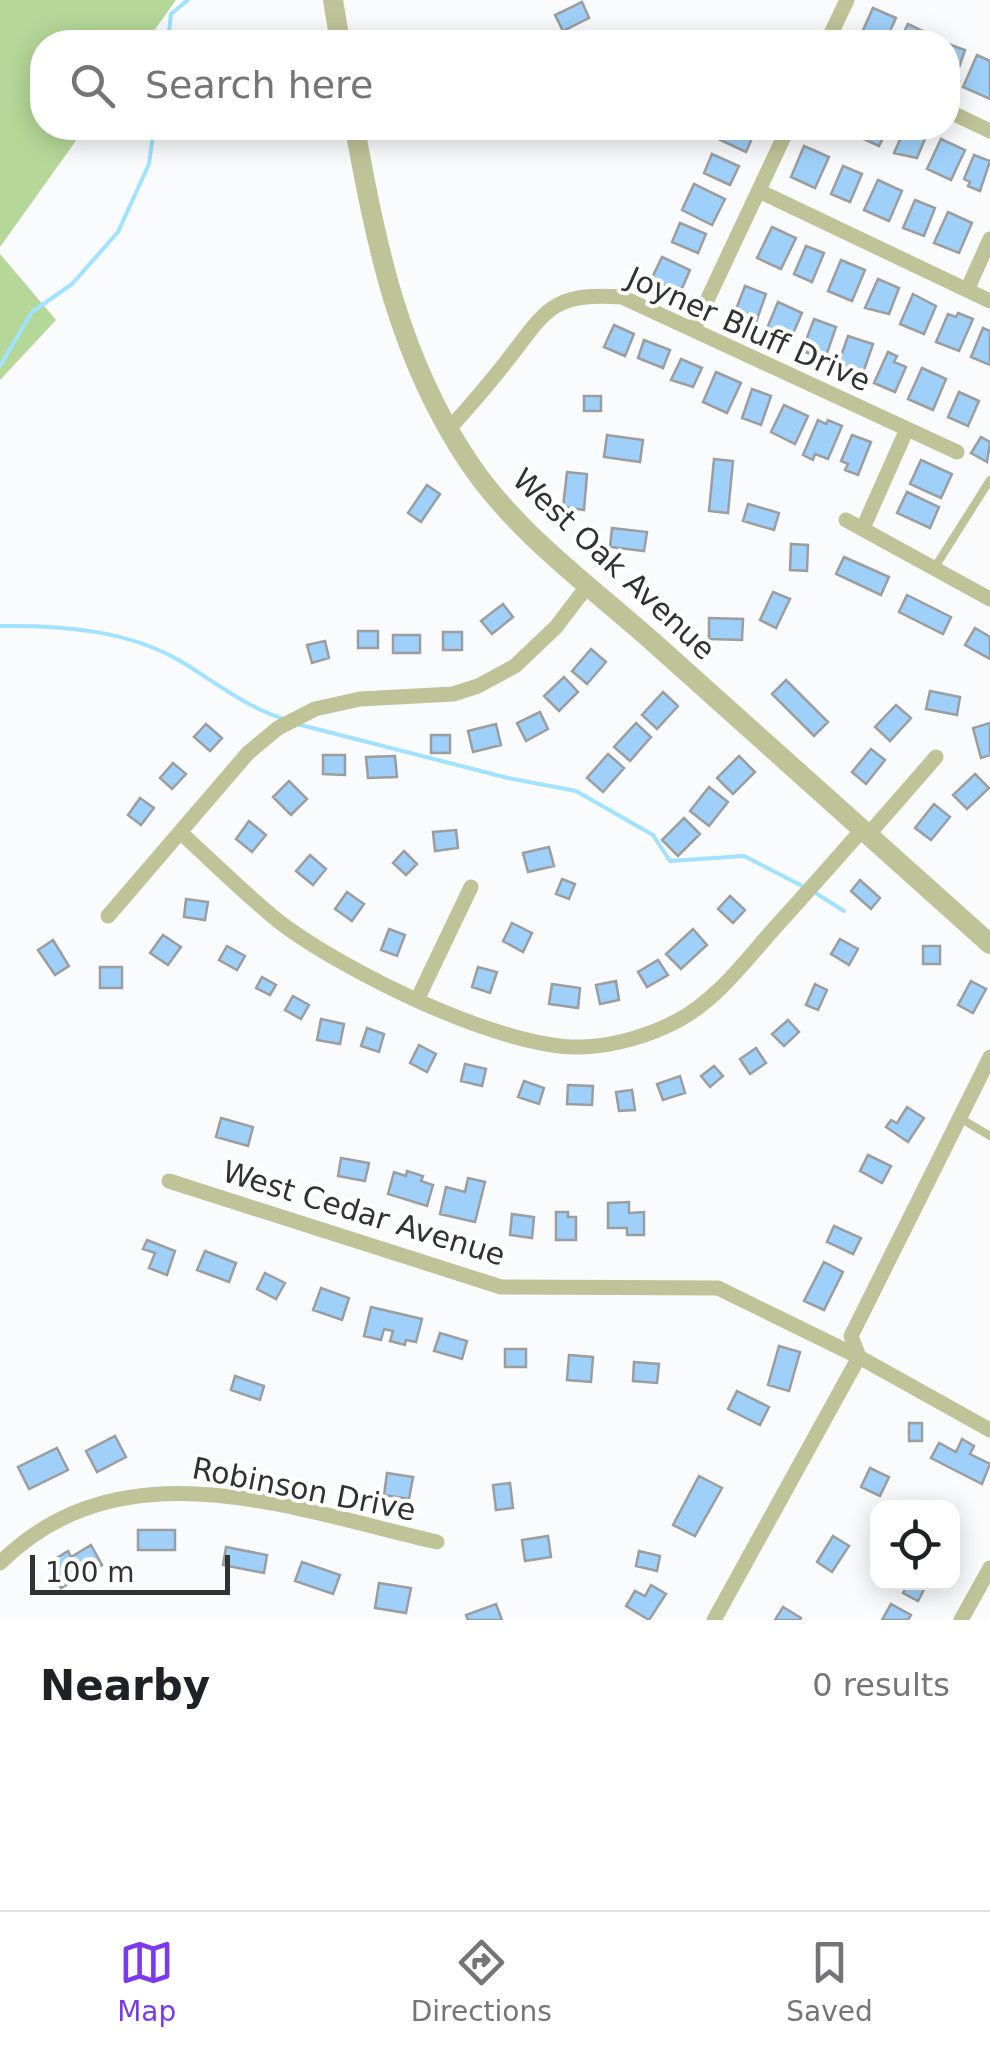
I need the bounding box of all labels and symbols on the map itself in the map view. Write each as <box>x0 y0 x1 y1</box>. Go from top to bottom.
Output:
street label: Joyner Bluff Drive <box>620 259 876 398</box>
street label: West Oak Avenue <box>506 461 722 667</box>
street label: West Cedar Avenue <box>219 1153 509 1273</box>
street label: Robinson Drive <box>189 1450 419 1528</box>
scale bar <box>30 1550 230 1594</box>

